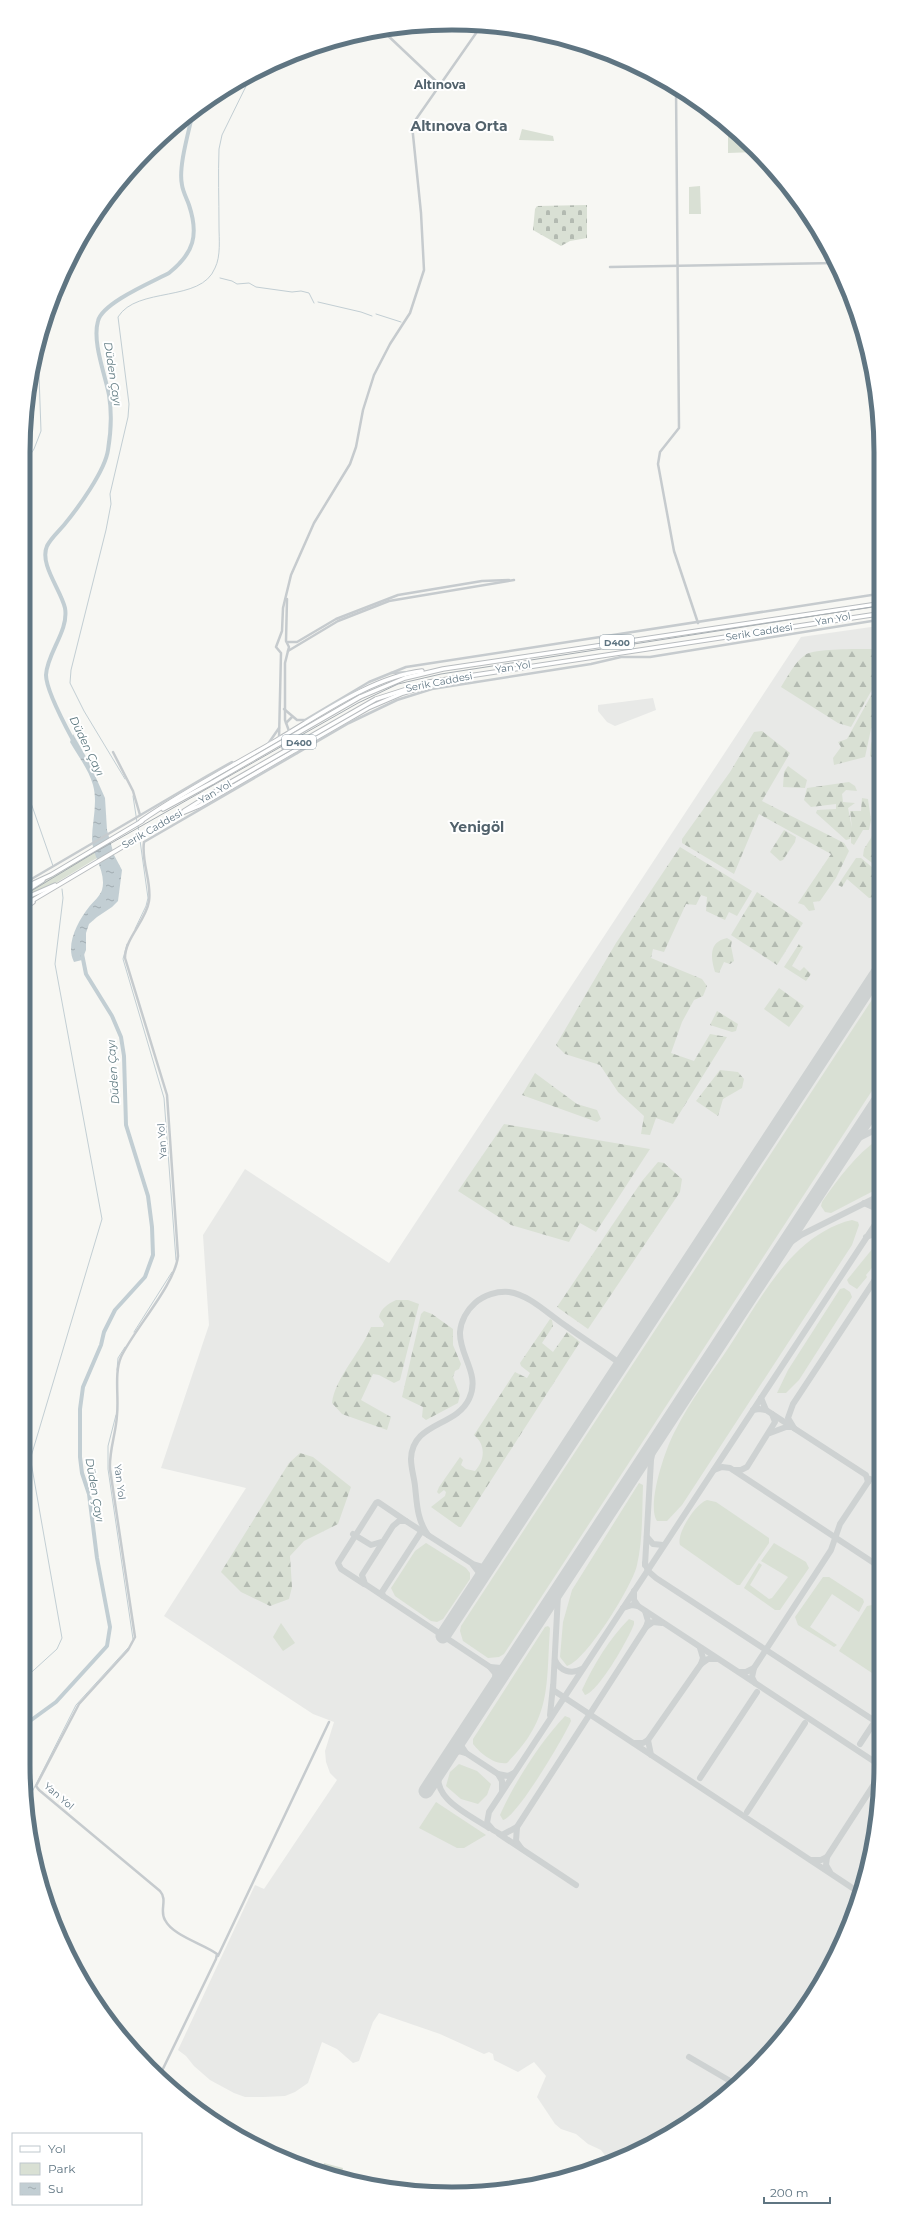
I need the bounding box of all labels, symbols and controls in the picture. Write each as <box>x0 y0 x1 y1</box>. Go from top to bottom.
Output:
district label: Altınova <box>413 77 466 92</box>
district label: Altınova Orta <box>409 117 508 135</box>
water label: Düden Çayı <box>101 341 125 407</box>
street label: Yan Yol <box>814 609 852 629</box>
street label: Serik Caddesi <box>725 620 793 644</box>
road number: D400 <box>600 635 634 649</box>
street label: Yan Yol <box>494 658 532 676</box>
street label: Serik Caddesi <box>405 669 473 695</box>
water label: Düden Çayı <box>66 714 108 778</box>
road number: D400 <box>282 735 316 749</box>
street label: Yan Yol <box>196 777 234 807</box>
street label: Serik Caddesi <box>120 806 184 852</box>
district label: Yenigöl <box>449 818 504 836</box>
water label: Düden Çayı <box>104 1039 122 1105</box>
street label: Yan Yol <box>154 1123 170 1159</box>
water label: Düden Çayı <box>82 1457 108 1523</box>
street label: Yan Yol <box>111 1463 129 1501</box>
street label: Yan Yol <box>41 1779 77 1813</box>
legend <box>12 2133 142 2205</box>
text: Yol <box>48 2141 66 2156</box>
text: Park <box>48 2161 76 2176</box>
scale bar <box>764 2179 830 2205</box>
text: Su <box>48 2181 63 2196</box>
text: 200 m <box>770 2185 809 2200</box>

